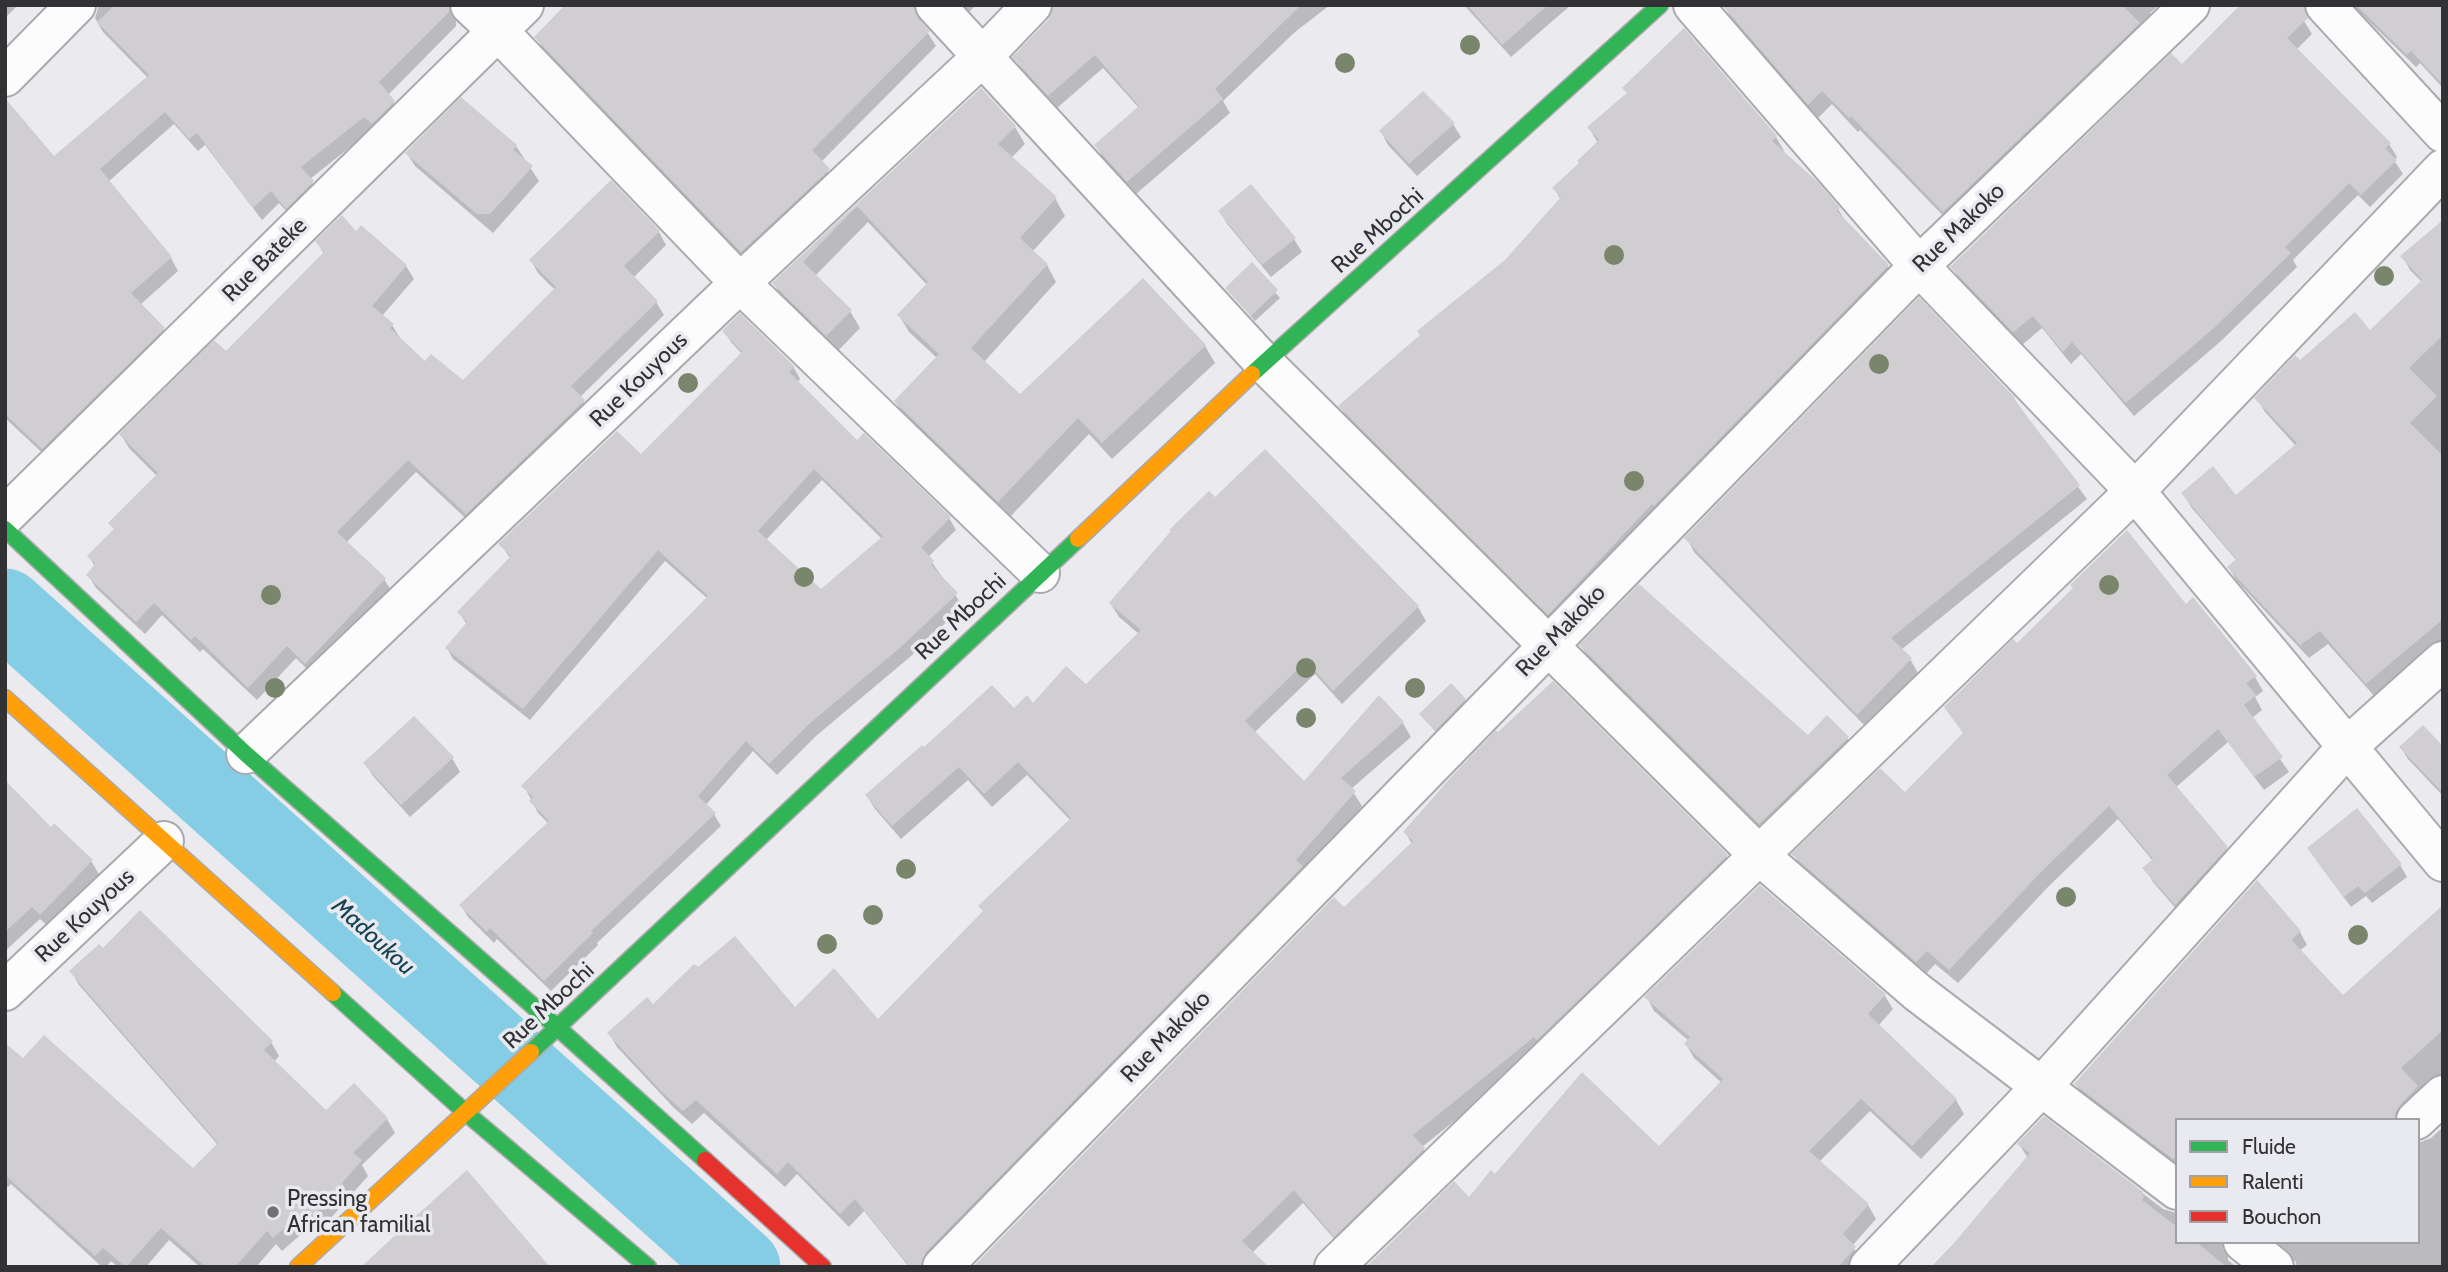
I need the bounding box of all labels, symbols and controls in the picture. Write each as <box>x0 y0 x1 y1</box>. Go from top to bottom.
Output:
street label: Rue Makoko <box>1907 177 2011 279</box>
street label: Rue Mbochi <box>1326 183 1430 279</box>
street label: Rue Bateke <box>217 212 313 308</box>
street label: Rue Kouyous <box>584 327 694 433</box>
street label: Rue Mbochi <box>910 568 1012 666</box>
street label: Rue Makoko <box>1510 579 1612 683</box>
street label: Rue Kouyous <box>30 863 140 969</box>
water label: Madoukou <box>326 892 420 982</box>
street label: Rue Mbochi <box>498 957 600 1055</box>
street label: Rue Makoko <box>1115 985 1217 1089</box>
legend <box>2175 1118 2420 1244</box>
text: Fluide <box>2242 1134 2296 1159</box>
text: Ralenti <box>2242 1169 2303 1194</box>
place label: Pressing African familial <box>287 1185 430 1239</box>
marker: Pressing African familial <box>265 1204 281 1220</box>
text: Bouchon <box>2242 1204 2321 1229</box>

